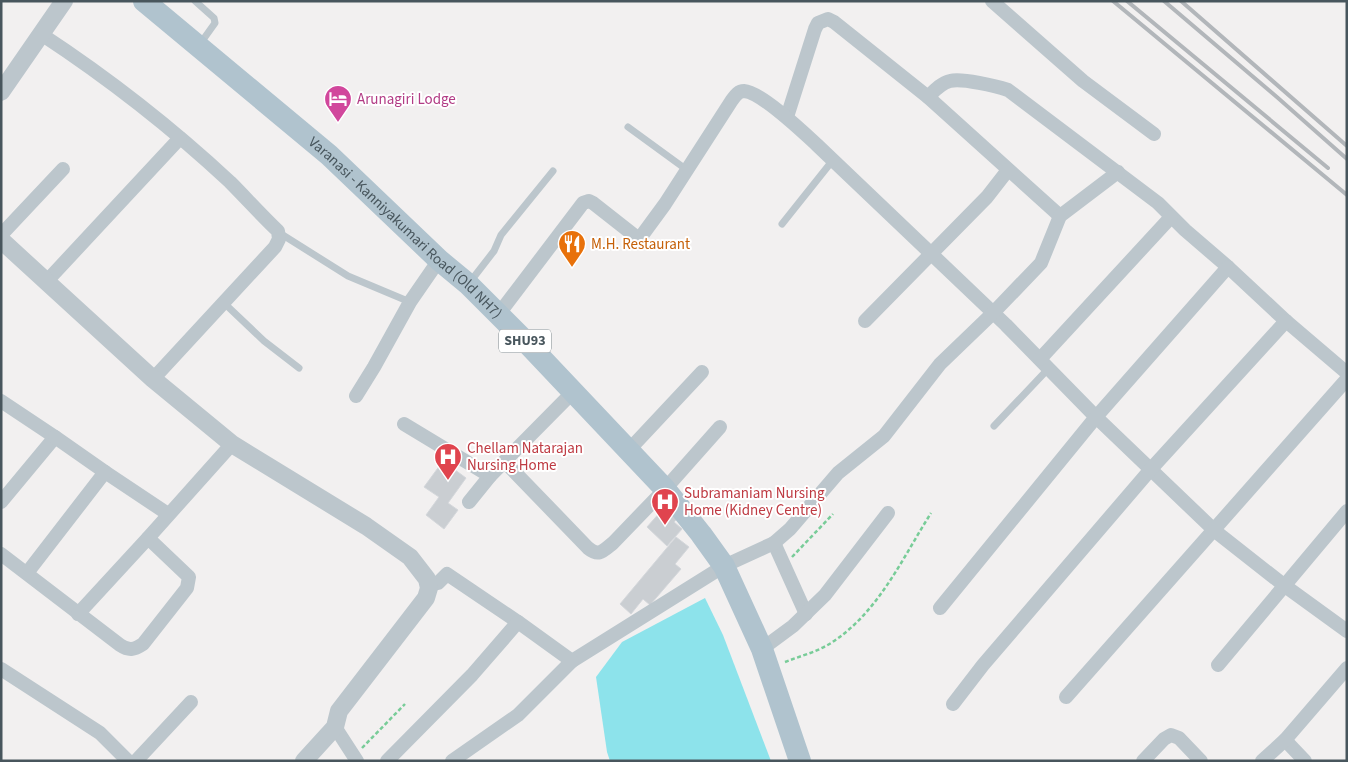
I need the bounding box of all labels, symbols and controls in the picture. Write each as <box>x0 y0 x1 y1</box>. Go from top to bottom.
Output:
hotel icon: Arunagiri Lodge <box>323 84 353 123</box>
place label: Arunagiri Lodge <box>357 89 456 110</box>
street label: Varanasi - Kanniyakumari Road (Old NH7) <box>304 132 507 323</box>
restaurant icon: M.H. Restaurant <box>557 229 587 268</box>
place label: M.H. Restaurant <box>591 234 690 255</box>
road number: SHU93 <box>499 330 551 352</box>
place label: Chellam Natarajan Nursing Home <box>467 438 583 476</box>
hospital icon: Chellam Natarajan Nursing Home <box>433 442 463 481</box>
place label: Subramaniam Nursing Home (Kidney Centre) <box>684 483 825 521</box>
hospital icon: Subramaniam Nursing Home (Kidney Centre) <box>650 487 680 526</box>

